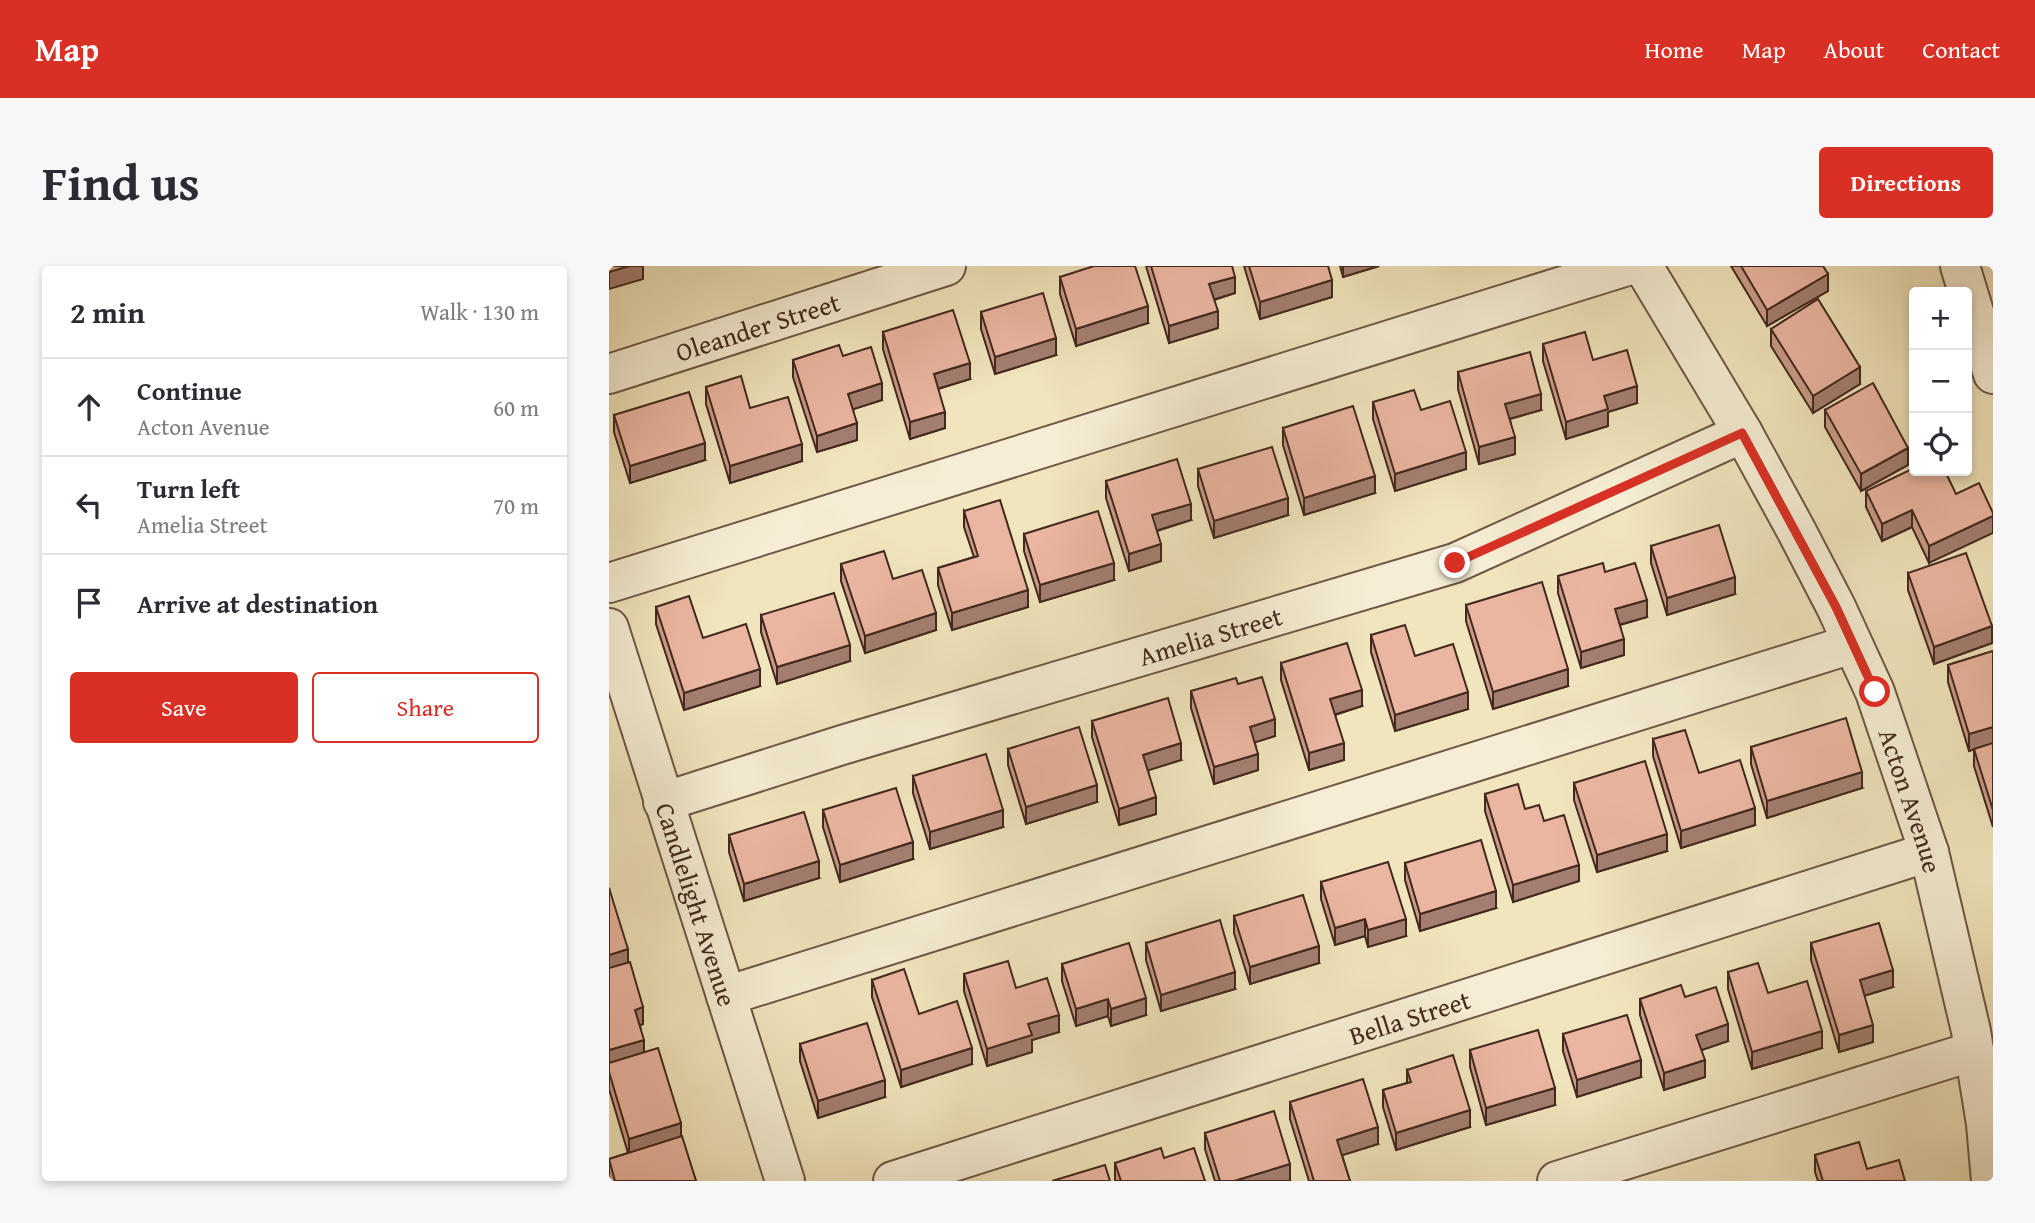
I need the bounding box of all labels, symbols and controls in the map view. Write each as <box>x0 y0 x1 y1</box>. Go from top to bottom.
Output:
text: Map <box>35 25 99 73</box>
text: Home <box>1645 32 1704 67</box>
text: Map <box>1742 32 1786 67</box>
text: About <box>1824 32 1884 67</box>
text: Contact <box>1922 32 2000 67</box>
text: Find us <box>42 146 200 218</box>
button: Directions <box>1819 147 1993 218</box>
street label: Oleander Street <box>670 282 845 371</box>
map controls <box>1909 287 1972 476</box>
button: + <box>1909 287 1972 350</box>
text: 2 min <box>70 290 145 334</box>
text: Walk · 130 m <box>420 295 539 328</box>
button: − <box>1909 350 1972 413</box>
text: Continue <box>137 371 242 410</box>
icon: ahead <box>70 388 108 426</box>
text: 60 m <box>493 391 539 424</box>
text: Acton Avenue <box>137 410 270 443</box>
button: locate <box>1909 413 1972 476</box>
text: Turn left <box>137 469 240 508</box>
icon: left <box>70 486 108 524</box>
text: 70 m <box>493 489 539 522</box>
text: Amelia Street <box>137 508 268 541</box>
route end <box>1439 547 1470 578</box>
icon: arrive <box>70 584 108 622</box>
text: Arrive at destination <box>137 584 378 623</box>
street label: Amelia Street <box>1134 596 1287 675</box>
button: Save <box>70 672 298 743</box>
button: Share <box>312 672 539 743</box>
route start <box>1859 676 1890 707</box>
street label: Acton Avenue <box>1869 723 1953 877</box>
street label: Candlelight Avenue <box>646 798 748 1011</box>
street label: Bella Street <box>1344 979 1475 1055</box>

